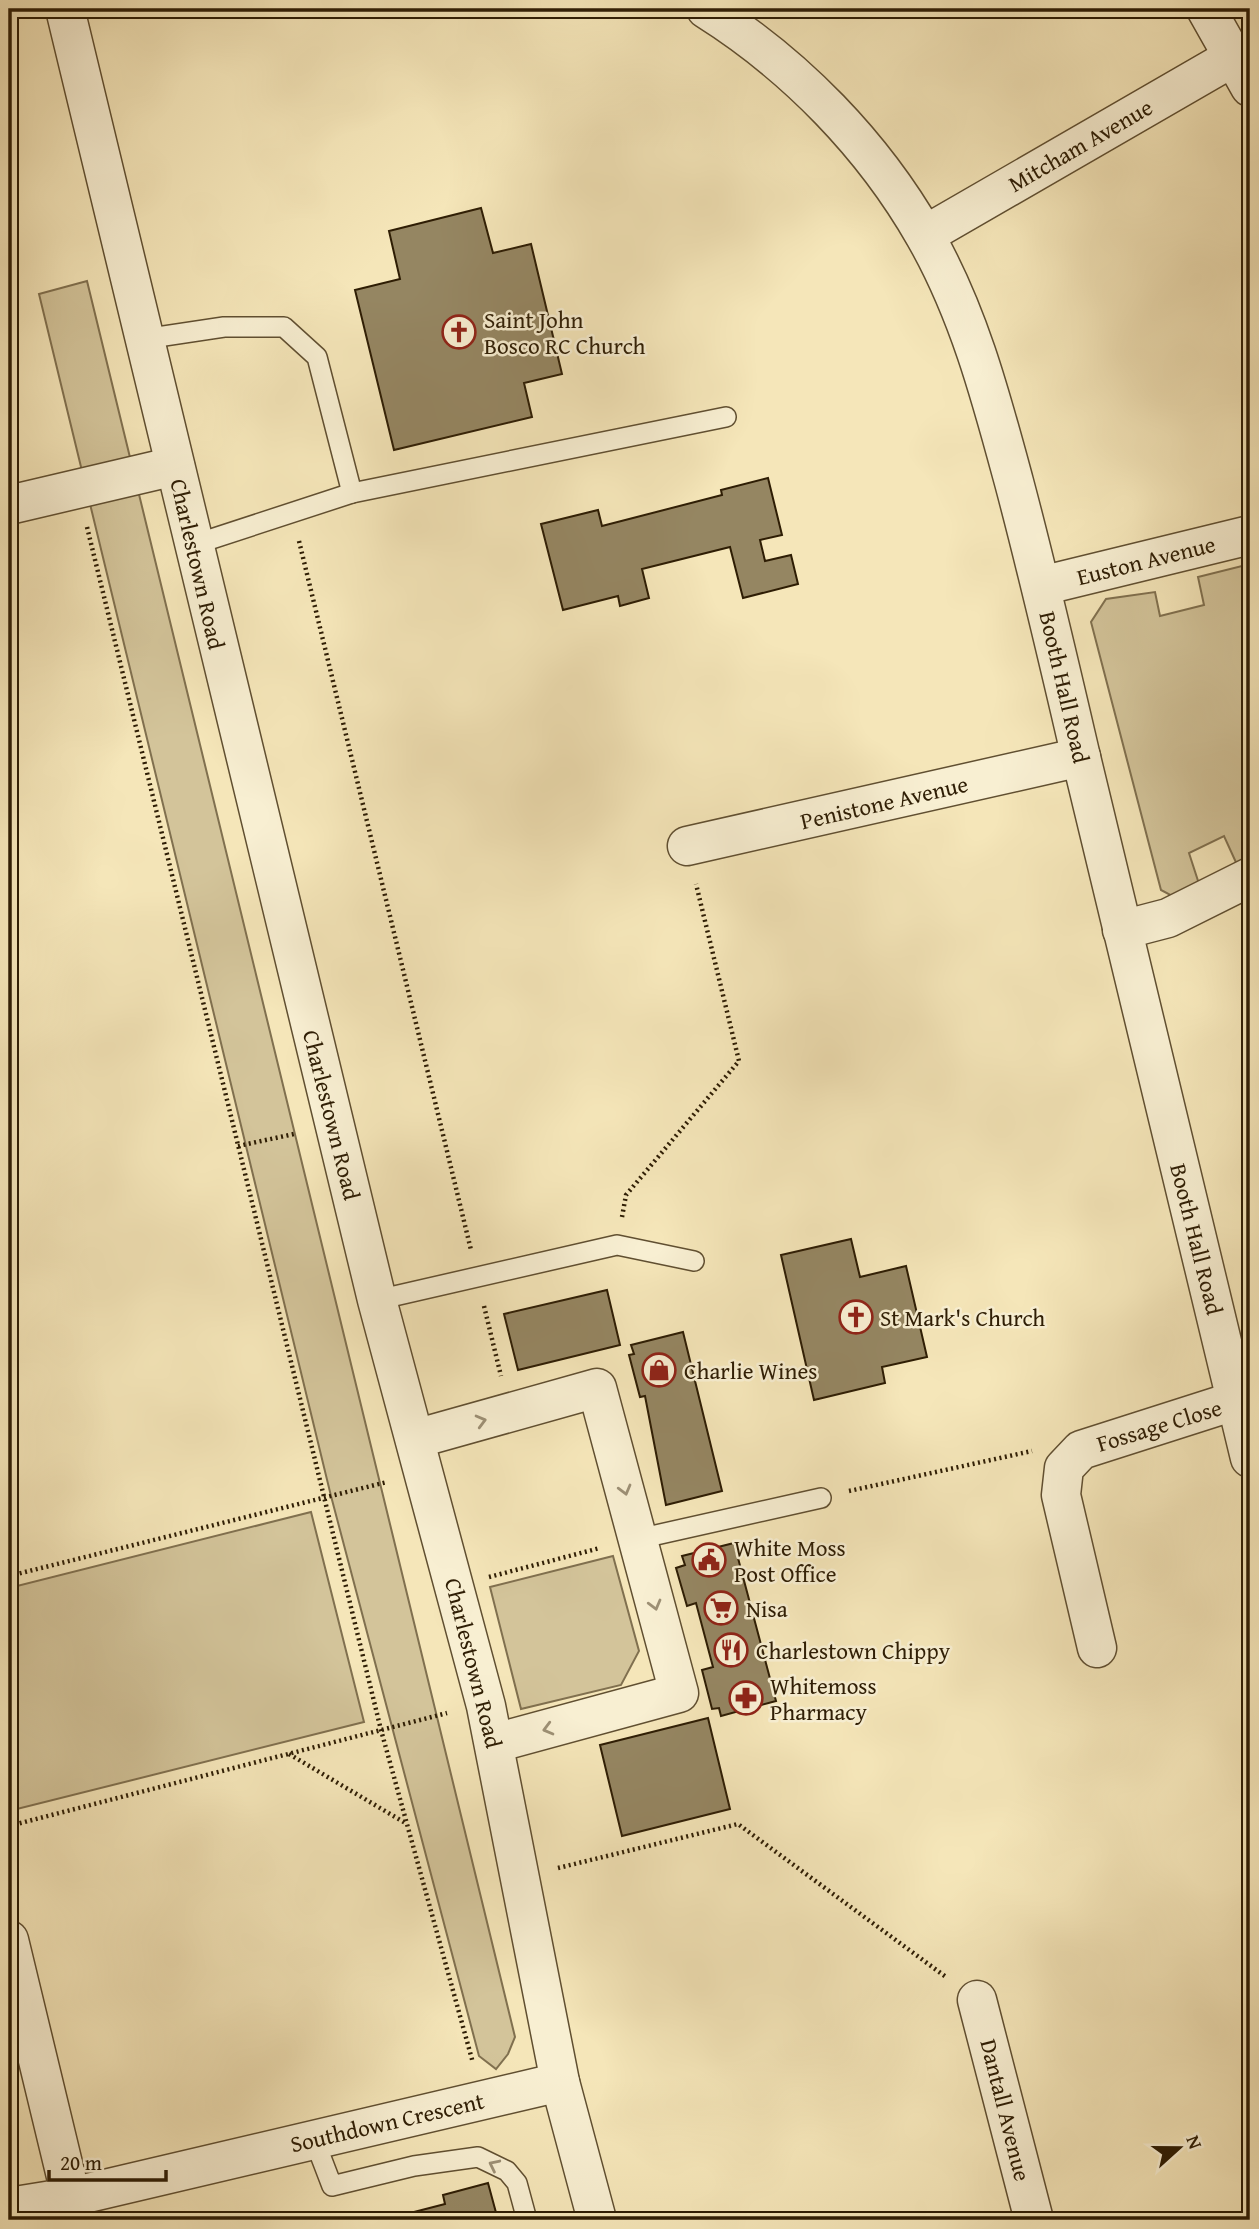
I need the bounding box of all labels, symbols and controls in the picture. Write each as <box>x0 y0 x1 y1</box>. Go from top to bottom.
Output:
street label: Mitcham Avenue <box>1002 90 1158 200</box>
place label: Saint John Bosco RC Church <box>484 303 646 362</box>
church icon: Saint John Bosco RC Church <box>440 313 478 351</box>
street label: Charlestown Road <box>162 475 234 653</box>
street label: Euston Avenue <box>1073 527 1219 593</box>
street label: Booth Hall Road <box>1032 608 1099 767</box>
street label: Penistone Avenue <box>797 767 971 837</box>
street label: Charlestown Road <box>295 1027 369 1204</box>
street label: Booth Hall Road <box>1162 1160 1232 1319</box>
church icon: St Mark's Church <box>837 1298 875 1336</box>
place label: St Mark's Church <box>880 1301 1045 1334</box>
shop icon: Charlie Wines <box>640 1351 678 1389</box>
place label: Charlie Wines <box>684 1354 817 1387</box>
street label: Fossage Close <box>1092 1390 1226 1460</box>
one-way arrow <box>475 1414 487 1429</box>
one-way arrow <box>617 1484 631 1496</box>
place label: White Moss Post Office <box>734 1531 846 1590</box>
public building icon: White Moss Post Office <box>690 1541 728 1579</box>
street label: Charlestown Road <box>437 1575 511 1752</box>
supermarket icon: Nisa <box>702 1589 740 1627</box>
place label: Nisa <box>746 1592 788 1625</box>
one-way arrow <box>647 1598 662 1610</box>
restaurant icon: Charlestown Chippy <box>712 1631 750 1669</box>
place label: Charlestown Chippy <box>756 1634 951 1667</box>
place label: Whitemoss Pharmacy <box>770 1669 877 1728</box>
pharmacy icon: Whitemoss Pharmacy <box>727 1679 765 1717</box>
one-way arrow <box>542 1720 554 1735</box>
street label: Dantall Avenue <box>972 2035 1040 2185</box>
street label: Southdown Crescent <box>287 2084 487 2160</box>
north arrow <box>1144 2114 1214 2184</box>
text: N <box>1180 2131 1210 2153</box>
scale bar <box>49 2138 166 2182</box>
text: 20 m <box>60 2147 102 2178</box>
one-way arrow <box>489 2159 501 2173</box>

